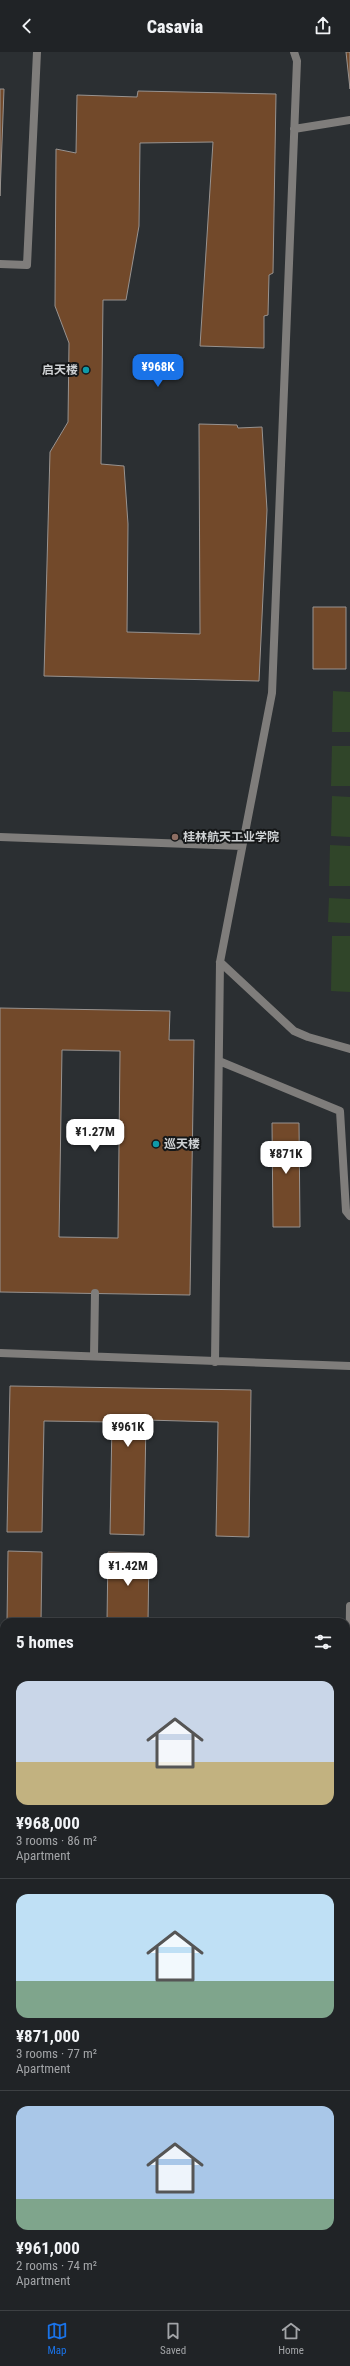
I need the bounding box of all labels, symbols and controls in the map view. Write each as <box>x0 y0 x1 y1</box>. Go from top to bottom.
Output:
icon: back <box>16 15 38 37</box>
icon: share <box>312 15 334 37</box>
text: Casavia <box>147 16 203 37</box>
pin: ¥968K <box>130 354 186 388</box>
text: ¥968K <box>141 359 175 374</box>
place label: 启天楼 <box>42 363 78 377</box>
marker: 启天楼 <box>81 365 91 375</box>
place label: 桂林航天工业学院 <box>183 830 279 844</box>
marker: 桂林航天工业学院 <box>170 832 180 842</box>
pin: ¥1.27M <box>62 1119 128 1153</box>
text: ¥1.27M <box>75 1124 115 1139</box>
place label: 巡天楼 <box>164 1137 200 1151</box>
marker: 巡天楼 <box>151 1139 161 1149</box>
pin: ¥871K <box>258 1141 314 1175</box>
text: ¥871K <box>269 1146 303 1161</box>
pin: ¥961K <box>100 1414 156 1448</box>
text: ¥961K <box>111 1419 145 1434</box>
pin: ¥1.42M <box>95 1553 161 1587</box>
text: ¥1.42M <box>108 1558 148 1573</box>
icon: filters <box>312 1631 334 1653</box>
text: 5 homes <box>16 1632 74 1652</box>
icon: home <box>139 1707 211 1779</box>
text: ¥968,000 <box>16 1813 80 1833</box>
text: 3 rooms · 86 m² <box>16 1833 97 1848</box>
text: Apartment <box>16 1848 70 1863</box>
icon: home <box>139 1920 211 1992</box>
text: ¥871,000 <box>16 2026 80 2046</box>
text: 3 rooms · 77 m² <box>16 2046 97 2061</box>
text: Apartment <box>16 2061 70 2076</box>
icon: home <box>139 2132 211 2204</box>
text: ¥961,000 <box>16 2238 80 2258</box>
text: 2 rooms · 74 m² <box>16 2258 97 2273</box>
text: Apartment <box>16 2273 70 2288</box>
tab: Map <box>46 2320 68 2357</box>
tab: Saved <box>160 2320 186 2357</box>
tab: Home <box>278 2320 304 2357</box>

